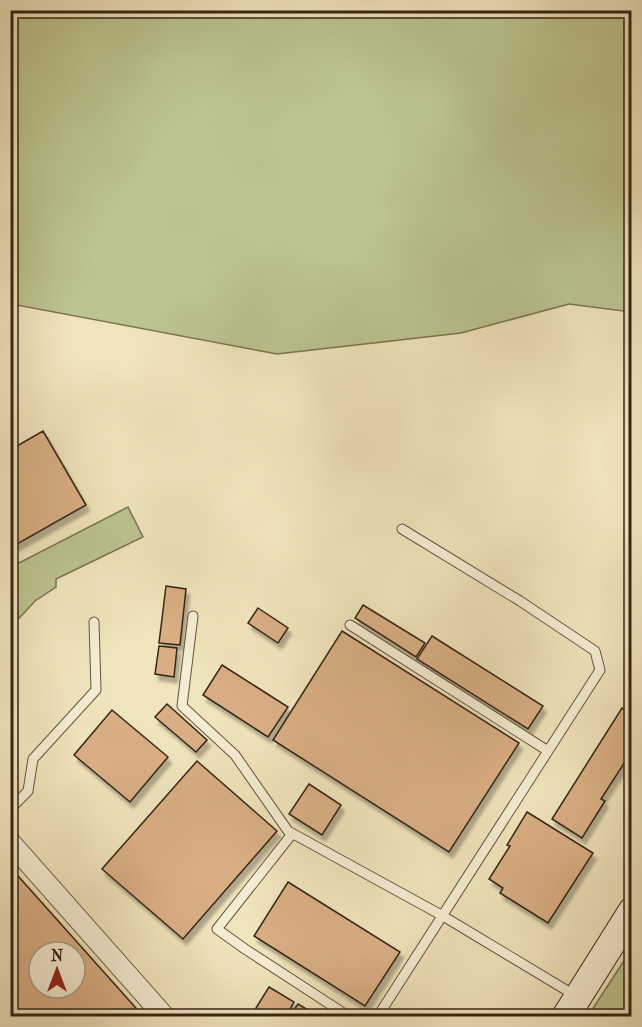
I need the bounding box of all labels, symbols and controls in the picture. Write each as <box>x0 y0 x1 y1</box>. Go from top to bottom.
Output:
north arrow <box>27 940 87 1000</box>
text: N <box>51 946 64 965</box>

